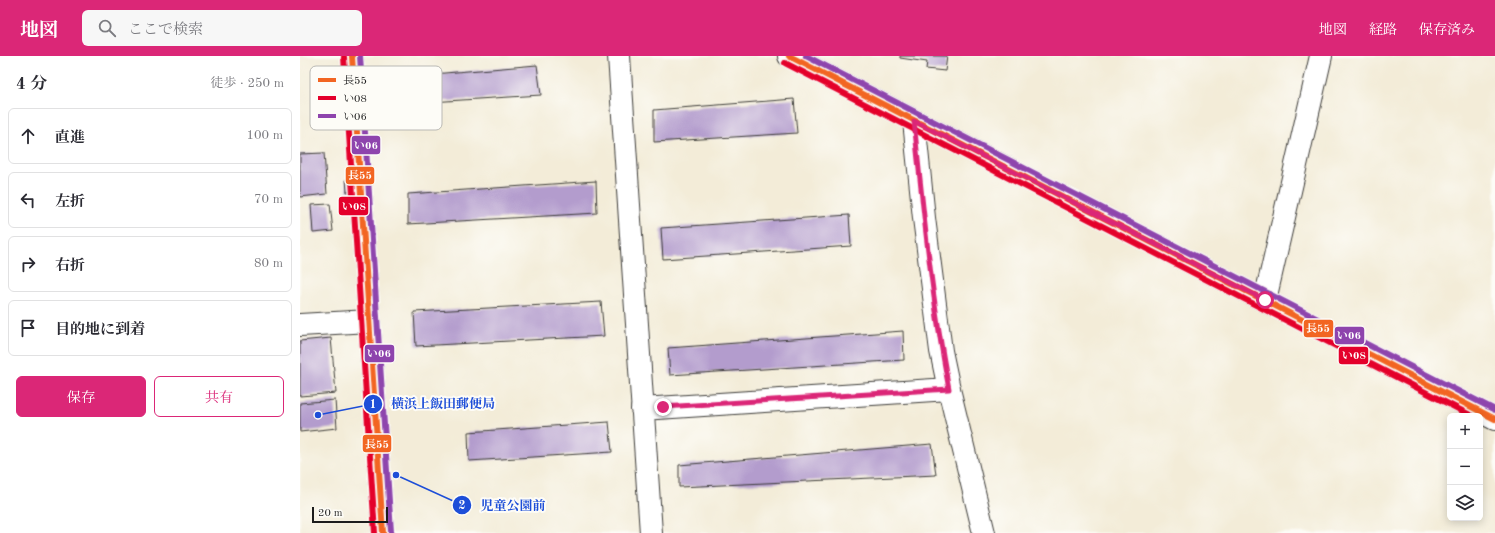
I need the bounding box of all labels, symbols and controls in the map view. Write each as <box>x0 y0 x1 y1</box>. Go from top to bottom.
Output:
search box <box>82 10 362 46</box>
icon: search <box>96 17 118 39</box>
text: 地図 <box>20 22 58 41</box>
text: ここで検索 <box>128 23 203 38</box>
text: 地図 <box>1319 23 1347 37</box>
text: 経路 <box>1369 23 1397 37</box>
text: 保存済み <box>1419 23 1475 37</box>
legend <box>310 66 442 130</box>
text: 長55 <box>343 74 367 87</box>
text: 4 分 <box>16 76 48 93</box>
text: 徒歩 · 250 m <box>210 77 284 90</box>
text: い08 <box>343 94 367 105</box>
text: い06 <box>343 112 367 123</box>
icon: ahead <box>17 125 39 147</box>
text: 100 m <box>246 129 283 142</box>
text: 直進 <box>55 131 85 146</box>
line badge: い06 <box>351 135 381 155</box>
text: い06 <box>354 141 378 152</box>
line badge: 長55 <box>345 166 375 185</box>
text: 長55 <box>348 169 372 182</box>
icon: left <box>17 189 39 211</box>
text: 70 m <box>254 193 283 206</box>
text: 左折 <box>55 195 85 210</box>
line badge: い08 <box>338 196 369 216</box>
text: い08 <box>342 202 366 213</box>
icon: right <box>17 253 39 275</box>
text: 80 m <box>254 257 283 270</box>
text: 右折 <box>55 259 85 274</box>
route start <box>1256 291 1274 309</box>
icon: arrive <box>17 317 39 339</box>
line badge: 長55 <box>1303 319 1334 338</box>
text: 長55 <box>1306 322 1330 335</box>
text: 目的地に到着 <box>55 323 145 338</box>
line badge: い06 <box>1334 326 1365 345</box>
text: い06 <box>1337 331 1361 342</box>
line badge: い06 <box>364 344 395 363</box>
line badge: い08 <box>1338 346 1369 365</box>
text: い06 <box>367 349 391 360</box>
text: い08 <box>1342 351 1366 362</box>
button: 保存 <box>16 376 146 417</box>
button: 共有 <box>154 376 284 417</box>
callout: 横浜上飯田郵便局 <box>363 391 503 416</box>
text: 横浜上飯田郵便局 <box>391 396 495 411</box>
route end <box>654 398 672 416</box>
text: 1 <box>370 399 376 411</box>
map controls <box>1447 413 1483 521</box>
button: + <box>1447 413 1483 449</box>
line badge: 長55 <box>362 434 392 453</box>
text: 長55 <box>365 438 389 451</box>
button: − <box>1447 449 1483 485</box>
button: layers <box>1447 485 1483 521</box>
callout: 児童公園前 <box>452 493 553 518</box>
text: 児童公園前 <box>480 498 546 513</box>
text: 2 <box>459 500 466 512</box>
scale bar <box>312 505 388 524</box>
text: 20 m <box>318 508 343 519</box>

